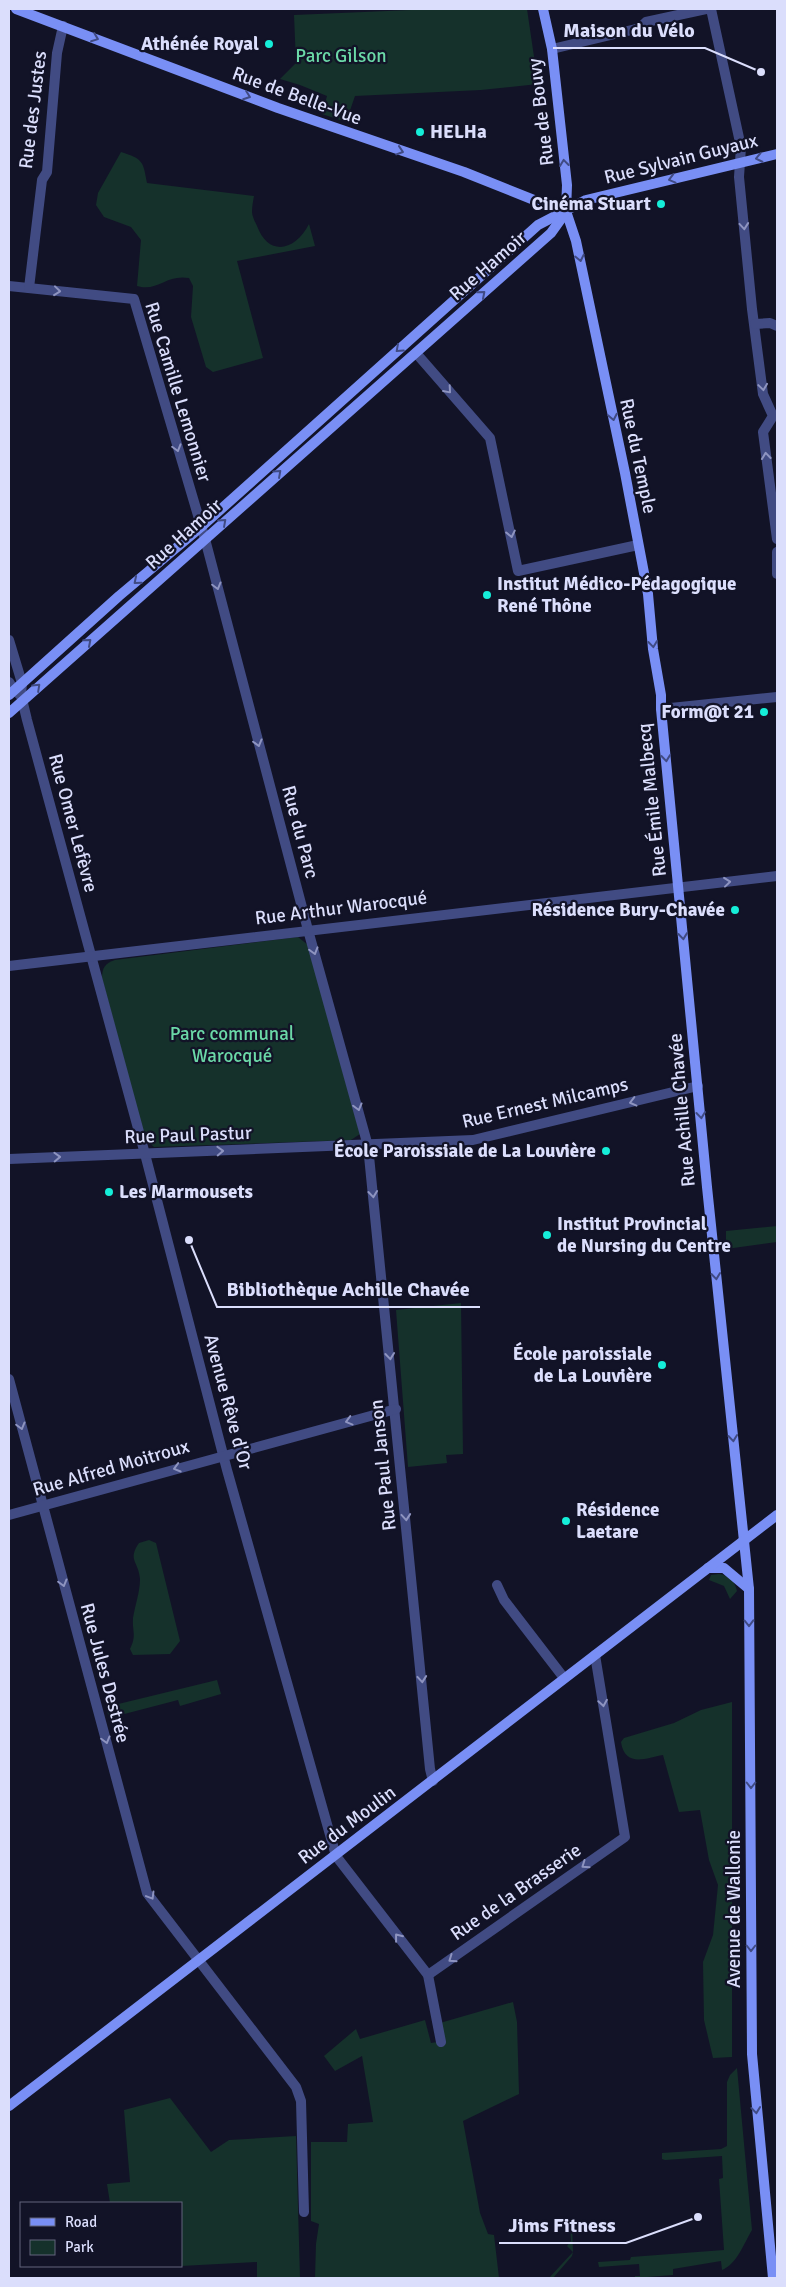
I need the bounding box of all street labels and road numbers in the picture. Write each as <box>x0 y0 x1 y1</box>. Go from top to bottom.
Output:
street label: Rue des Justes <box>14 50 52 170</box>
street label: Rue de Bouvy <box>522 57 559 167</box>
street label: Rue de Belle-Vue <box>229 61 365 131</box>
street label: Rue Sylvain Guyaux <box>602 128 761 190</box>
street label: Rue Hamoir <box>444 226 532 306</box>
street label: Rue Camille Lemonnier <box>139 299 217 485</box>
street label: Rue du Temple <box>614 396 662 516</box>
street label: Rue Hamoir <box>141 493 227 575</box>
street label: Rue Émile Malbecq <box>632 722 672 878</box>
street label: Rue Omer Lefèvre <box>43 751 103 895</box>
street label: Rue du Parc <box>276 783 324 881</box>
street label: Rue Arthur Warocqué <box>254 886 428 930</box>
street label: Rue Achille Chavée <box>663 1032 701 1188</box>
street label: Rue Ernest Milcamps <box>460 1072 630 1134</box>
street label: Rue Paul Pastur <box>124 1121 252 1149</box>
street label: Avenue Rêve d'Or <box>198 1331 258 1473</box>
street label: Rue Paul Janson <box>364 1398 402 1532</box>
street label: Rue Alfred Moitroux <box>30 1434 192 1502</box>
street label: Rue Jules Destrée <box>75 1600 135 1746</box>
street label: Rue du Moulin <box>293 1780 401 1870</box>
street label: Avenue de Wallonie <box>722 1830 746 1988</box>
street label: Rue de la Brasserie <box>446 1838 586 1946</box>

